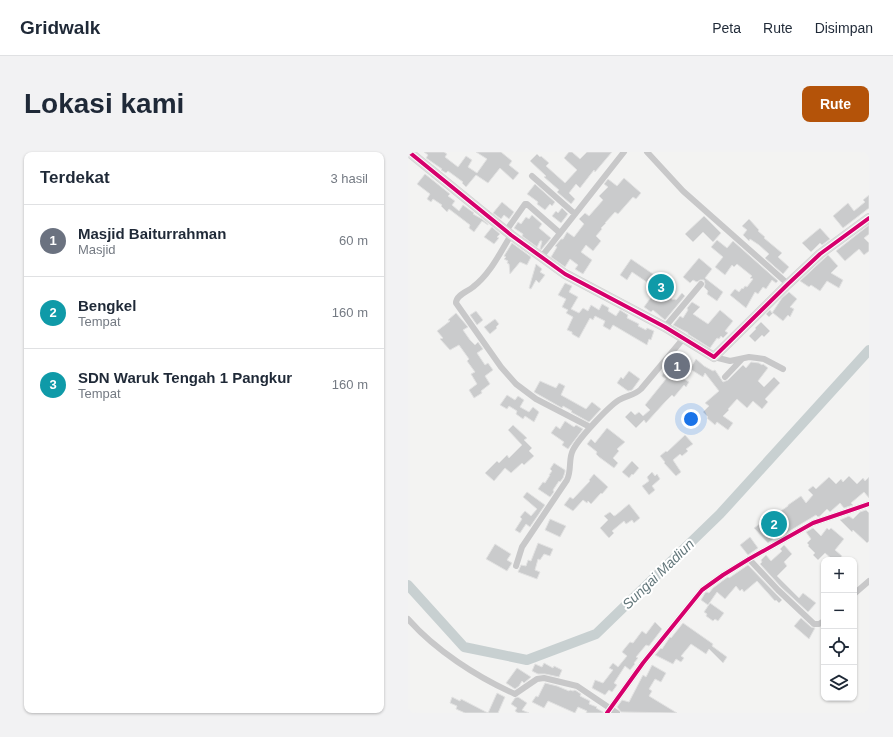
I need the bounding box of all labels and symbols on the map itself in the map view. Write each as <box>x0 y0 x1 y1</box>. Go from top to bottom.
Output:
pin: 3 <box>648 272 674 302</box>
pin: 1 <box>664 351 690 381</box>
your location <box>681 409 701 429</box>
pin: 2 <box>761 509 787 539</box>
water label: Sungai Madiun <box>619 536 697 612</box>

